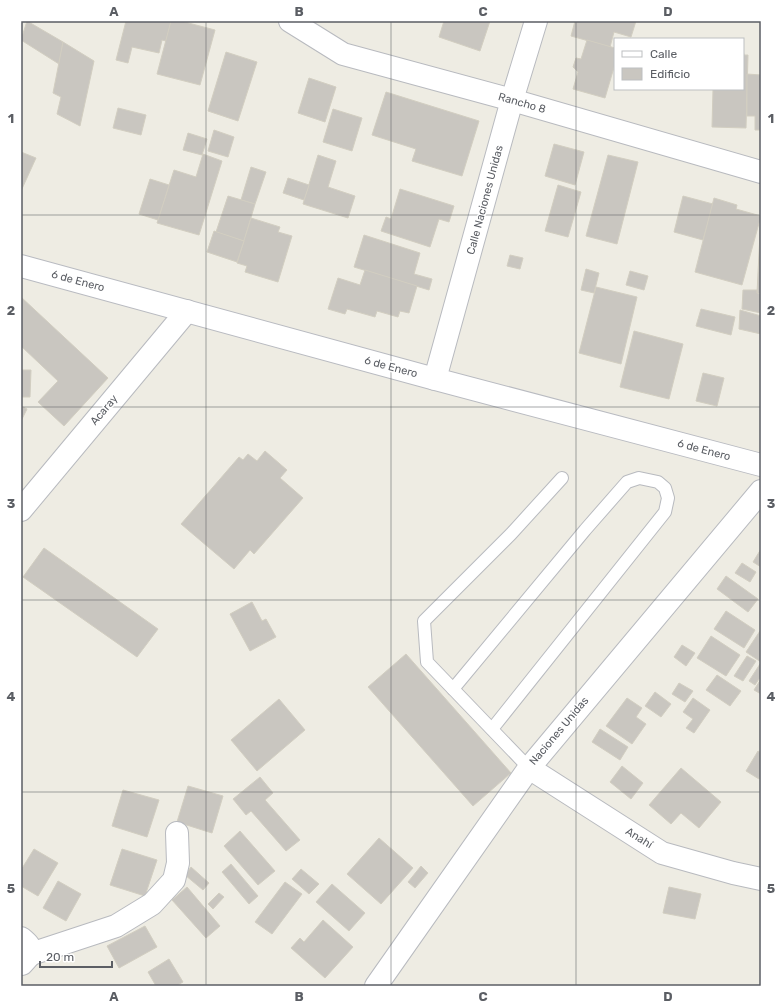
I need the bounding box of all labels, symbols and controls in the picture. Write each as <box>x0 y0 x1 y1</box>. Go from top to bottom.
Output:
text: A <box>109 4 119 19</box>
text: B <box>294 4 304 19</box>
text: C <box>478 4 488 19</box>
text: D <box>663 4 673 19</box>
legend <box>614 38 744 90</box>
text: Calle <box>650 47 677 61</box>
text: Edificio <box>650 67 690 81</box>
street label: Rancho 8 <box>497 90 547 116</box>
text: 1 <box>8 111 14 126</box>
text: 1 <box>768 111 774 126</box>
street label: Calle Naciones Unidas <box>464 143 506 256</box>
street label: 6 de Enero <box>50 268 106 294</box>
text: 2 <box>7 303 15 318</box>
text: 2 <box>767 303 775 318</box>
street label: 6 de Enero <box>363 354 419 380</box>
street label: Acaray <box>88 392 120 428</box>
street label: 6 de Enero <box>676 437 732 463</box>
text: 3 <box>7 496 16 511</box>
text: 3 <box>767 496 776 511</box>
text: 4 <box>7 689 16 704</box>
text: 4 <box>767 689 776 704</box>
street label: Naciones Unidas <box>527 694 592 768</box>
street label: Anahí <box>623 825 656 852</box>
text: 5 <box>7 881 15 896</box>
text: 5 <box>767 881 775 896</box>
scale bar <box>40 943 112 969</box>
text: 20 m <box>46 950 74 964</box>
text: A <box>109 989 119 1004</box>
text: B <box>294 989 304 1004</box>
text: C <box>478 989 488 1004</box>
text: D <box>663 989 673 1004</box>

